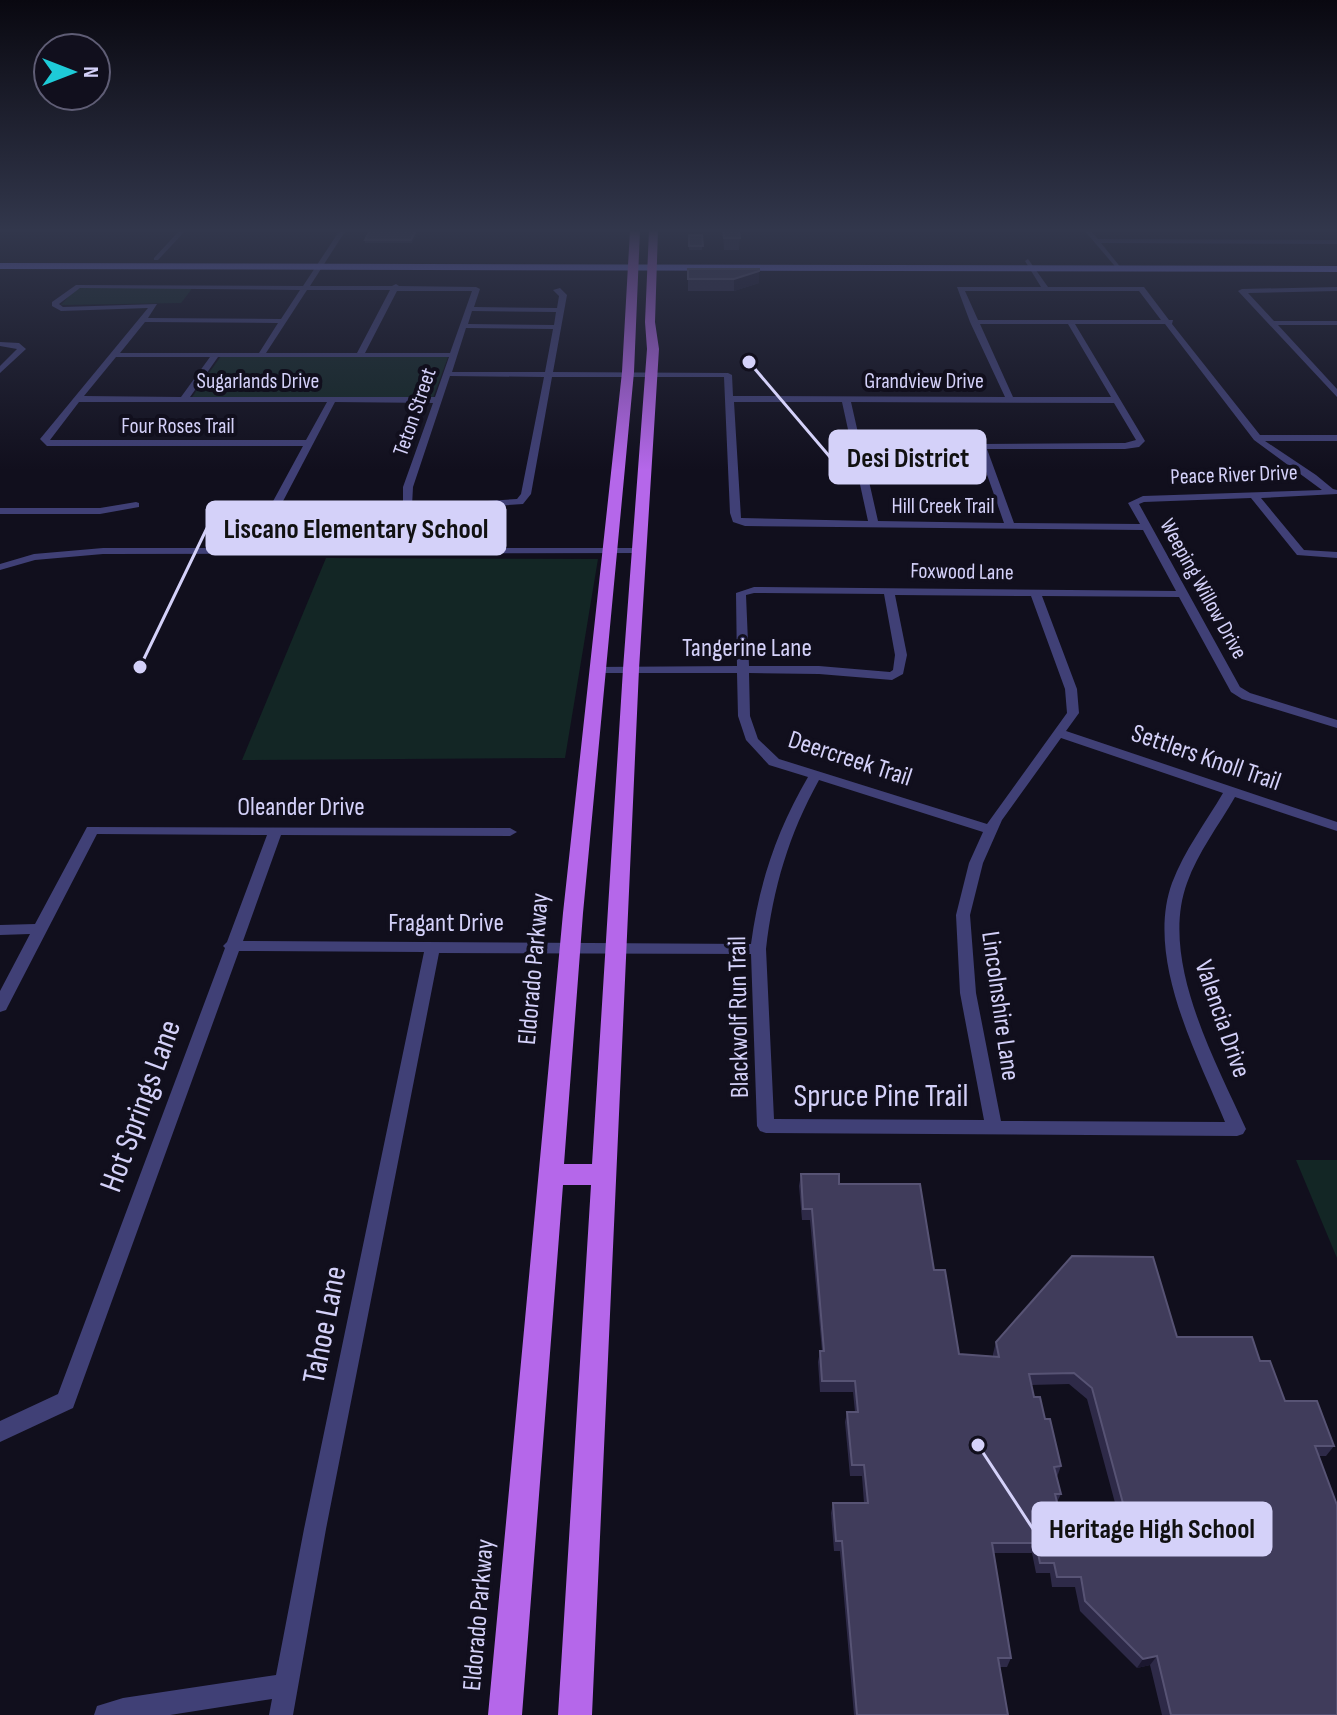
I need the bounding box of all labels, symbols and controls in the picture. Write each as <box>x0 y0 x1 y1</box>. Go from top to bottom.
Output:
north arrow <box>32 32 112 112</box>
text: N <box>77 66 104 78</box>
street label: Teton Street <box>387 364 443 460</box>
street label: Sugarlands Drive <box>197 368 319 395</box>
street label: Grandview Drive <box>864 368 984 395</box>
street label: Four Roses Trail <box>121 413 235 440</box>
callout: Desi District <box>830 431 985 483</box>
text: Desi District <box>847 442 969 475</box>
street label: Peace River Drive <box>1170 459 1298 491</box>
street label: Hill Creek Trail <box>891 493 995 520</box>
callout: Liscano Elementary School <box>207 502 505 554</box>
text: Liscano Elementary School <box>223 513 489 546</box>
street label: Weeping Willow Drive <box>1153 514 1253 664</box>
street label: Foxwood Lane <box>910 558 1014 586</box>
street label: Tangerine Lane <box>682 633 812 664</box>
street label: Settlers Knoll Trail <box>1127 718 1285 798</box>
street label: Deercreek Trail <box>784 724 916 794</box>
street label: Oleander Drive <box>237 792 365 823</box>
street label: Eldorado Parkway <box>512 892 556 1046</box>
street label: Fragant Drive <box>388 908 504 939</box>
street label: Lincolnshire Lane <box>974 929 1026 1083</box>
street label: Blackwolf Run Trail <box>722 936 756 1098</box>
street label: Valencia Drive <box>1187 956 1257 1082</box>
street label: Hot Springs Lane <box>92 1015 190 1197</box>
street label: Spruce Pine Trail <box>794 1077 968 1116</box>
street label: Tahoe Lane <box>295 1263 355 1387</box>
callout: Heritage High School <box>1033 1503 1271 1555</box>
text: Heritage High School <box>1049 1513 1255 1546</box>
street label: Eldorado Parkway <box>457 1538 501 1692</box>

